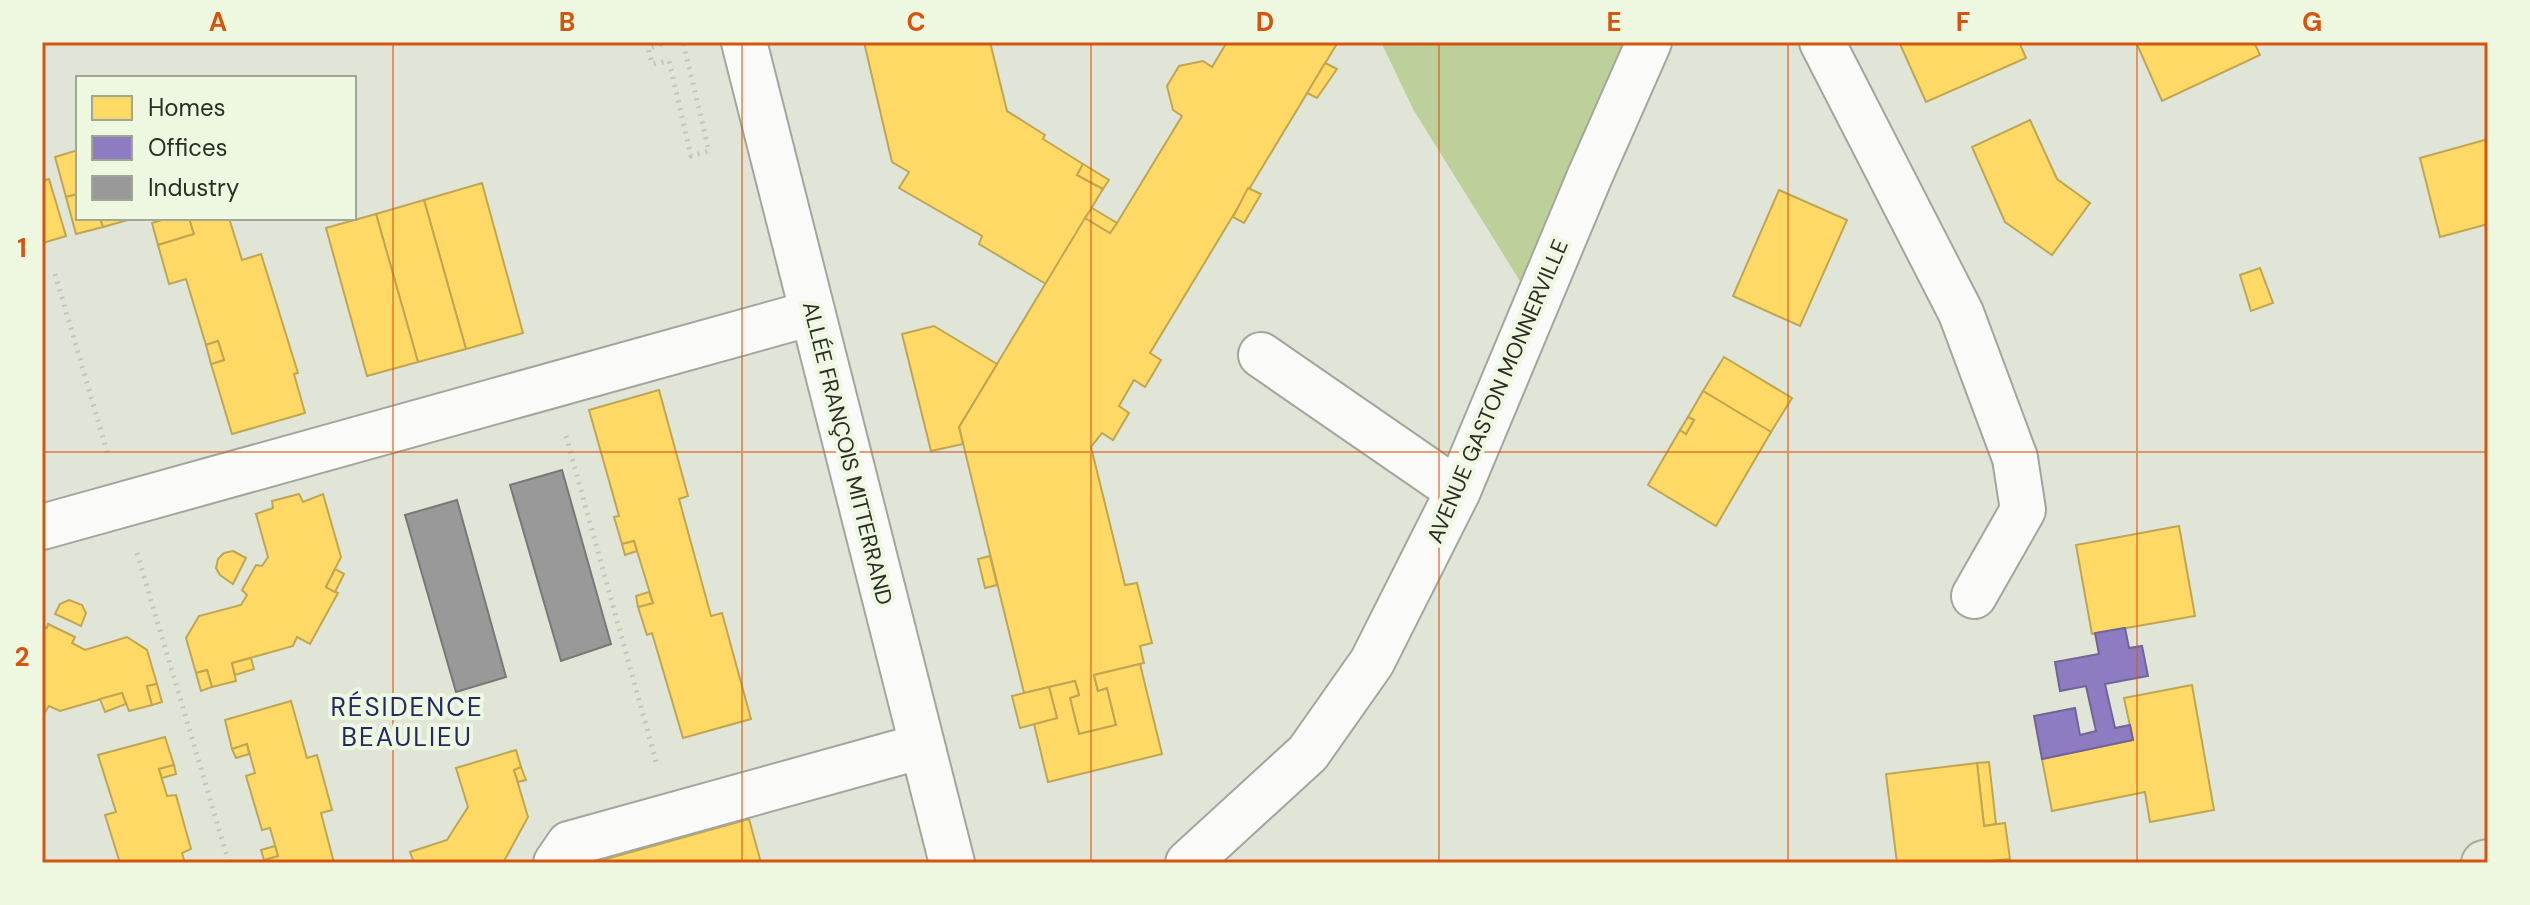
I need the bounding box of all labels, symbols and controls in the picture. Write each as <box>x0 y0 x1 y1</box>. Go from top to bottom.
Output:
text: A <box>209 5 227 39</box>
text: B <box>559 5 575 39</box>
text: C <box>906 5 926 39</box>
text: D <box>1256 5 1274 39</box>
text: E <box>1606 5 1622 39</box>
text: F <box>1956 5 1970 39</box>
text: G <box>2302 5 2322 39</box>
legend <box>76 76 356 220</box>
text: Homes <box>148 92 226 123</box>
text: Offices <box>148 132 228 163</box>
text: Industry <box>148 172 239 203</box>
text: 1 <box>17 231 27 265</box>
street label: AVENUE GASTON MONNERVILLE <box>1420 235 1575 547</box>
street label: ALLÉE FRANÇOIS MITTERRAND <box>796 298 899 608</box>
text: 2 <box>14 640 30 674</box>
district label: RÉSIDENCE BEAULIEU <box>330 690 484 754</box>

